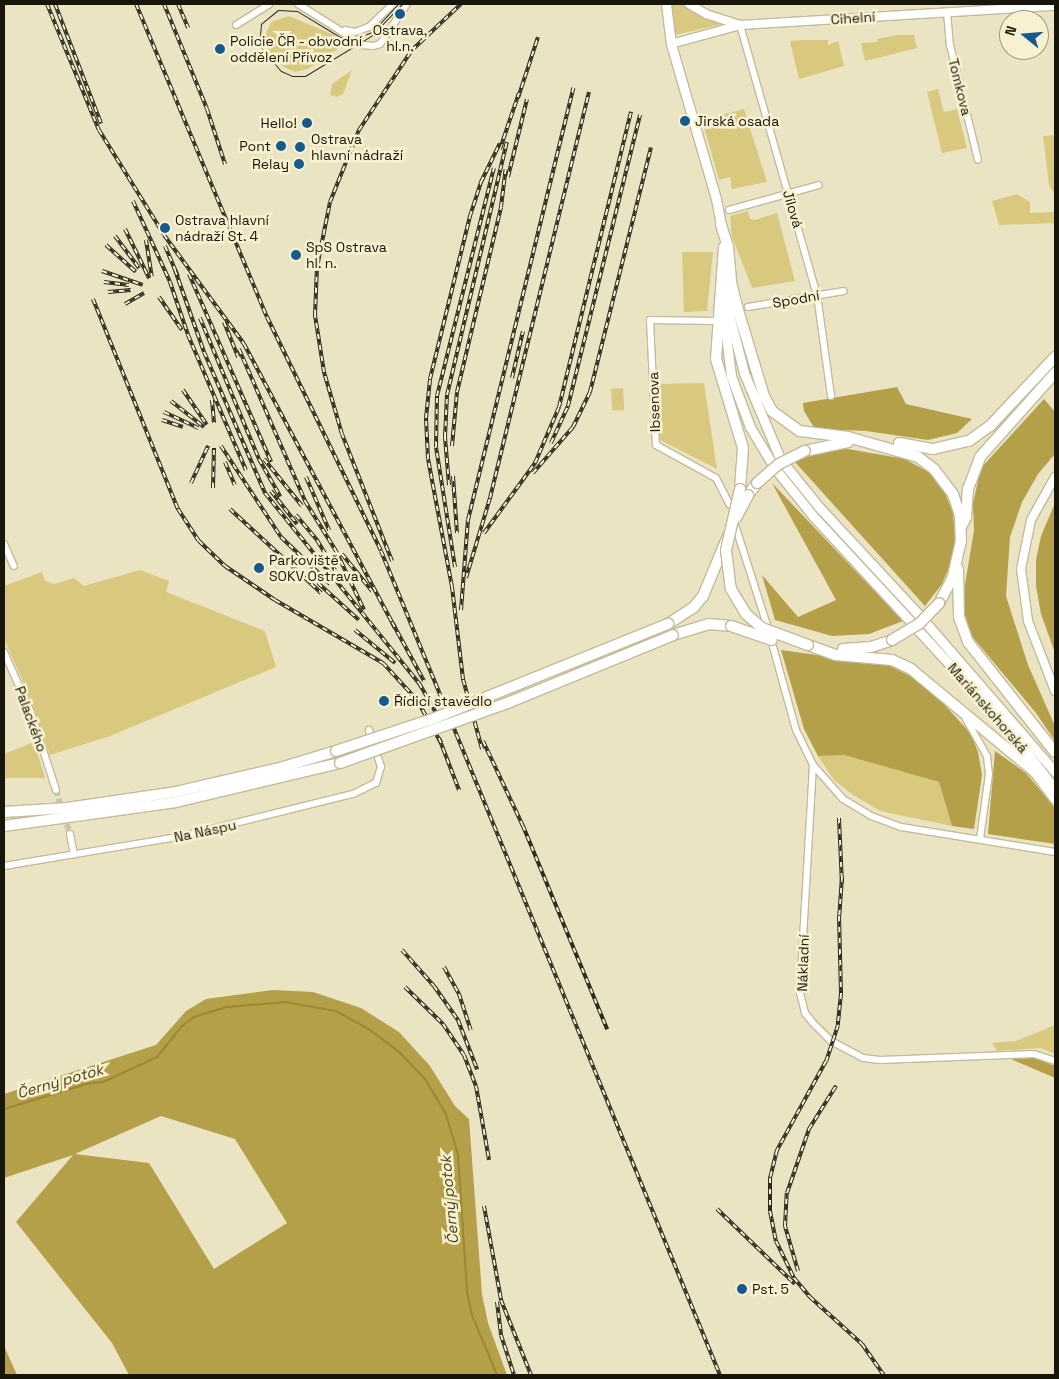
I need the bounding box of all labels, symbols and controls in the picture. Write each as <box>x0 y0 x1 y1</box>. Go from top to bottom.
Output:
marker: Ostrava, hl.n. <box>394 8 406 20</box>
street label: Cihelní <box>830 8 876 28</box>
north arrow <box>999 10 1049 60</box>
place label: Ostrava, hl.n. <box>373 22 427 54</box>
text: N <box>1001 24 1021 38</box>
place label: Policie ČR - obvodní oddělení Přívoz <box>230 33 363 65</box>
marker: Policie ČR - obvodní oddělení Přívoz <box>214 43 226 55</box>
street label: Tomkova <box>945 57 975 117</box>
place label: Jirská osada <box>695 113 779 129</box>
place label: Hello! <box>260 115 297 131</box>
marker: Jirská osada <box>679 115 691 127</box>
marker: Hello! <box>301 117 313 129</box>
place label: Ostrava hlavní nádraží <box>311 131 403 164</box>
place label: Pont <box>239 138 271 154</box>
marker: Pont <box>275 140 287 152</box>
marker: Ostrava hlavní nádraží <box>293 140 307 154</box>
place label: Relay <box>252 156 289 172</box>
marker: Relay <box>293 158 305 170</box>
street label: Jílová <box>780 188 806 230</box>
place label: Ostrava hlavní nádraží St. 4 <box>175 212 269 244</box>
marker: Ostrava hlavní nádraží St. 4 <box>159 222 171 234</box>
place label: SpS Ostrava hl. n. <box>306 239 387 272</box>
marker: SpS Ostrava hl. n. <box>290 249 302 261</box>
street label: Spodní <box>771 287 821 311</box>
street label: Ibsenova <box>645 372 663 432</box>
place label: Parkoviště SOKV Ostrava <box>269 552 359 584</box>
marker: Parkoviště SOKV Ostrava <box>253 562 265 574</box>
street label: Mariánskohorská <box>944 660 1032 756</box>
street label: Palackého <box>11 684 51 754</box>
place label: Řídicí stavědlo <box>394 693 492 709</box>
marker: Řídicí stavědlo <box>378 695 390 707</box>
street label: Na Náspu <box>172 816 238 846</box>
street label: Nákladní <box>794 934 812 992</box>
water label: Černý potok <box>15 1060 105 1102</box>
water label: Černý potok <box>436 1155 462 1245</box>
place label: Pst. 5 <box>752 1281 789 1297</box>
marker: Pst. 5 <box>736 1283 748 1295</box>

